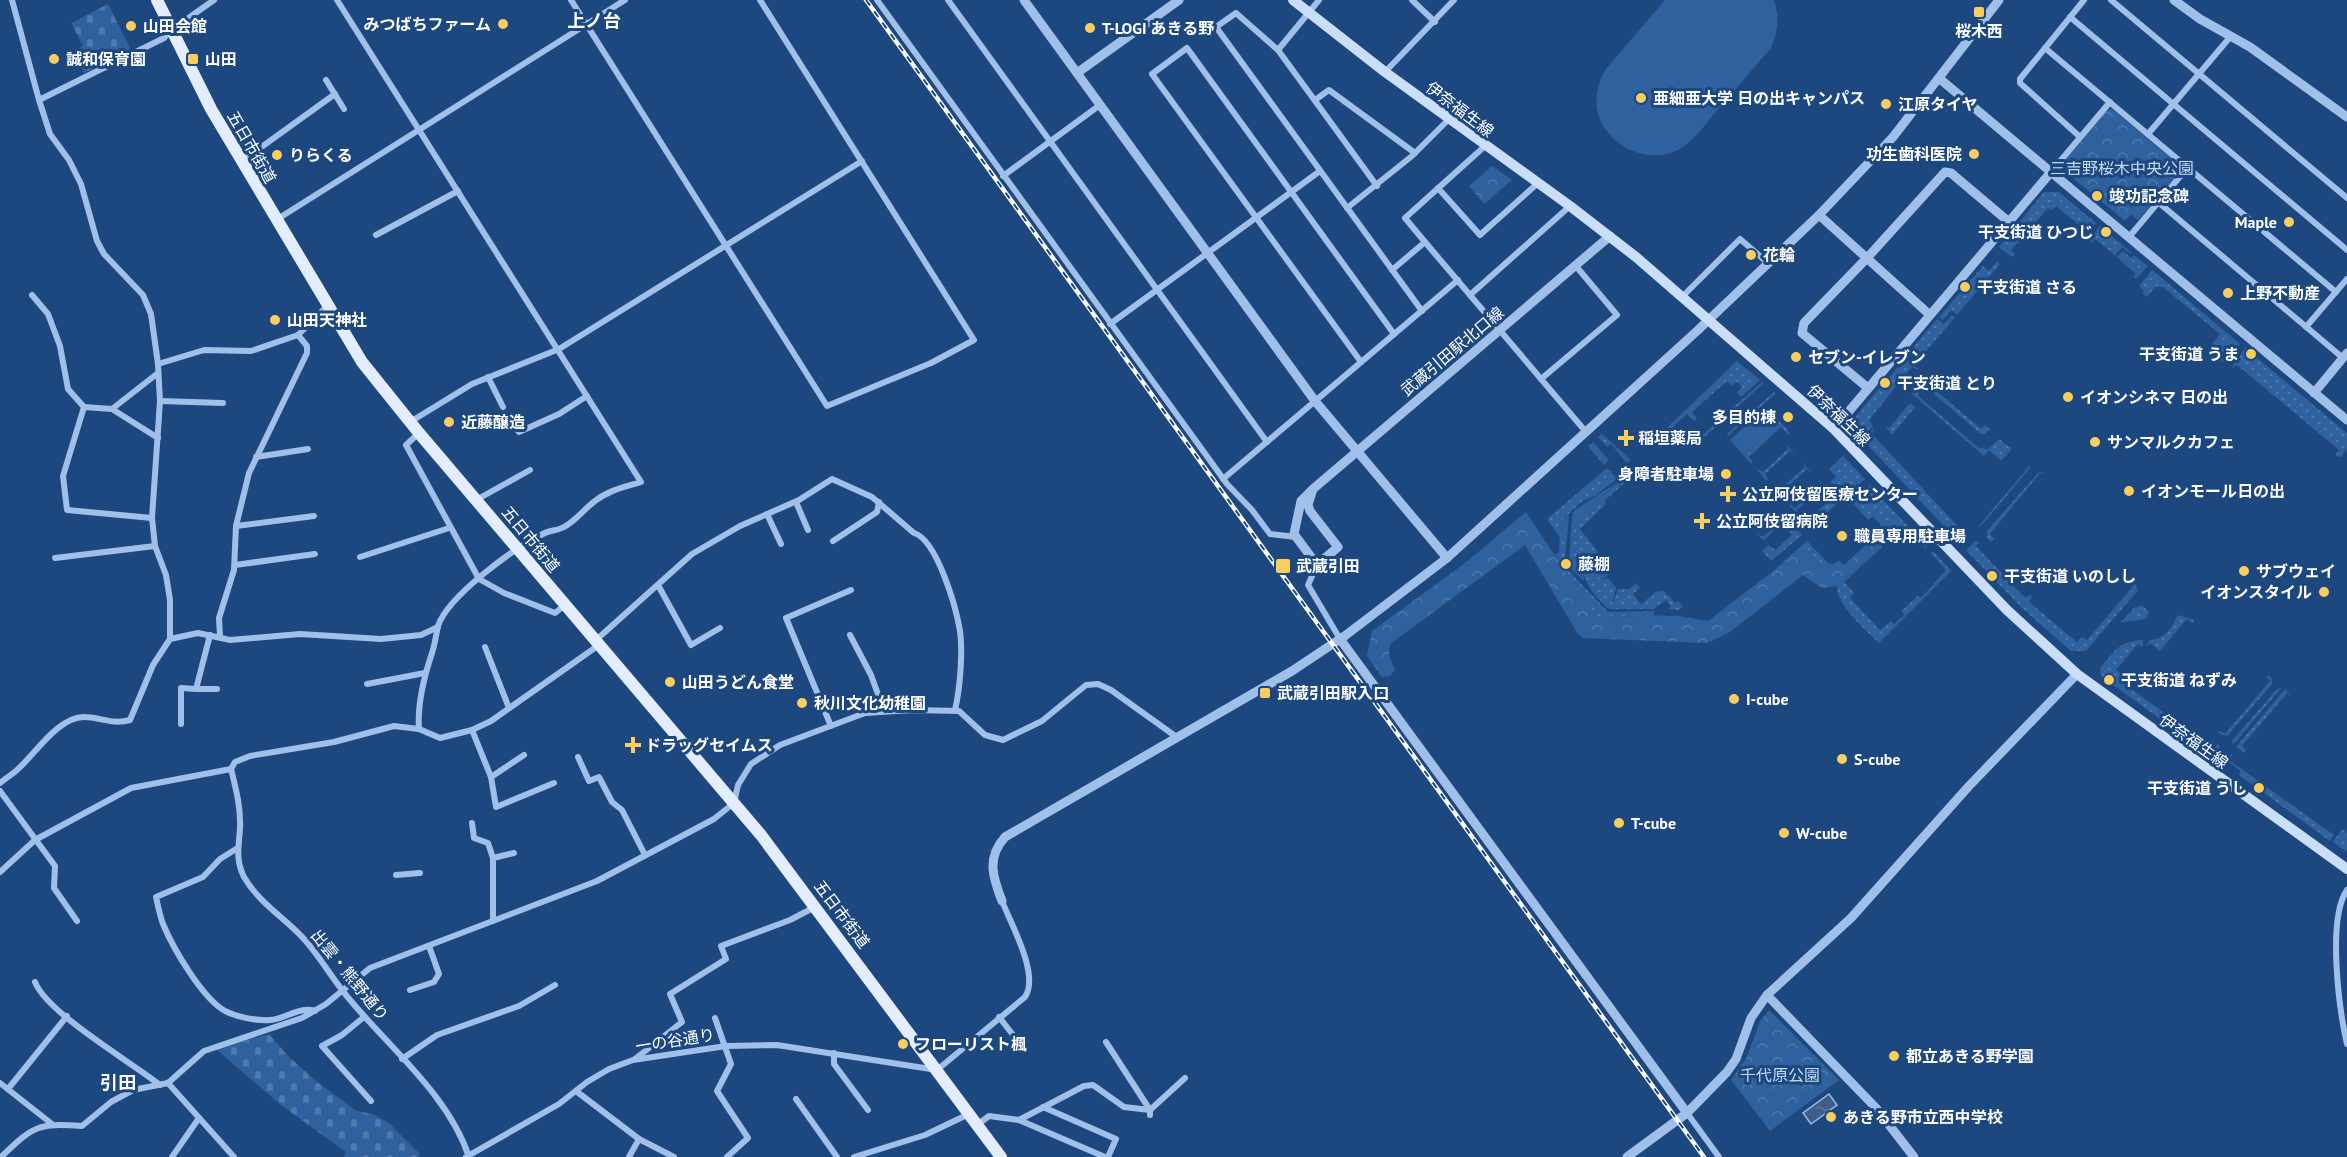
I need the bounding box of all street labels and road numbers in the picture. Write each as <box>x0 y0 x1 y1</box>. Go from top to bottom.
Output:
street label: 伊奈福生線 <box>1422 77 1498 141</box>
street label: 五日市街道 <box>223 107 281 187</box>
street label: 武蔵引田駅北口線 <box>1397 302 1507 400</box>
street label: 伊奈福生線 <box>1803 380 1875 450</box>
street label: 五日市街道 <box>498 502 564 576</box>
street label: 伊奈福生線 <box>2156 709 2232 773</box>
street label: 五日市街道 <box>810 876 874 952</box>
street label: 出雲・熊野通り <box>307 925 393 1025</box>
street label: 一の谷通り <box>634 1024 716 1056</box>

